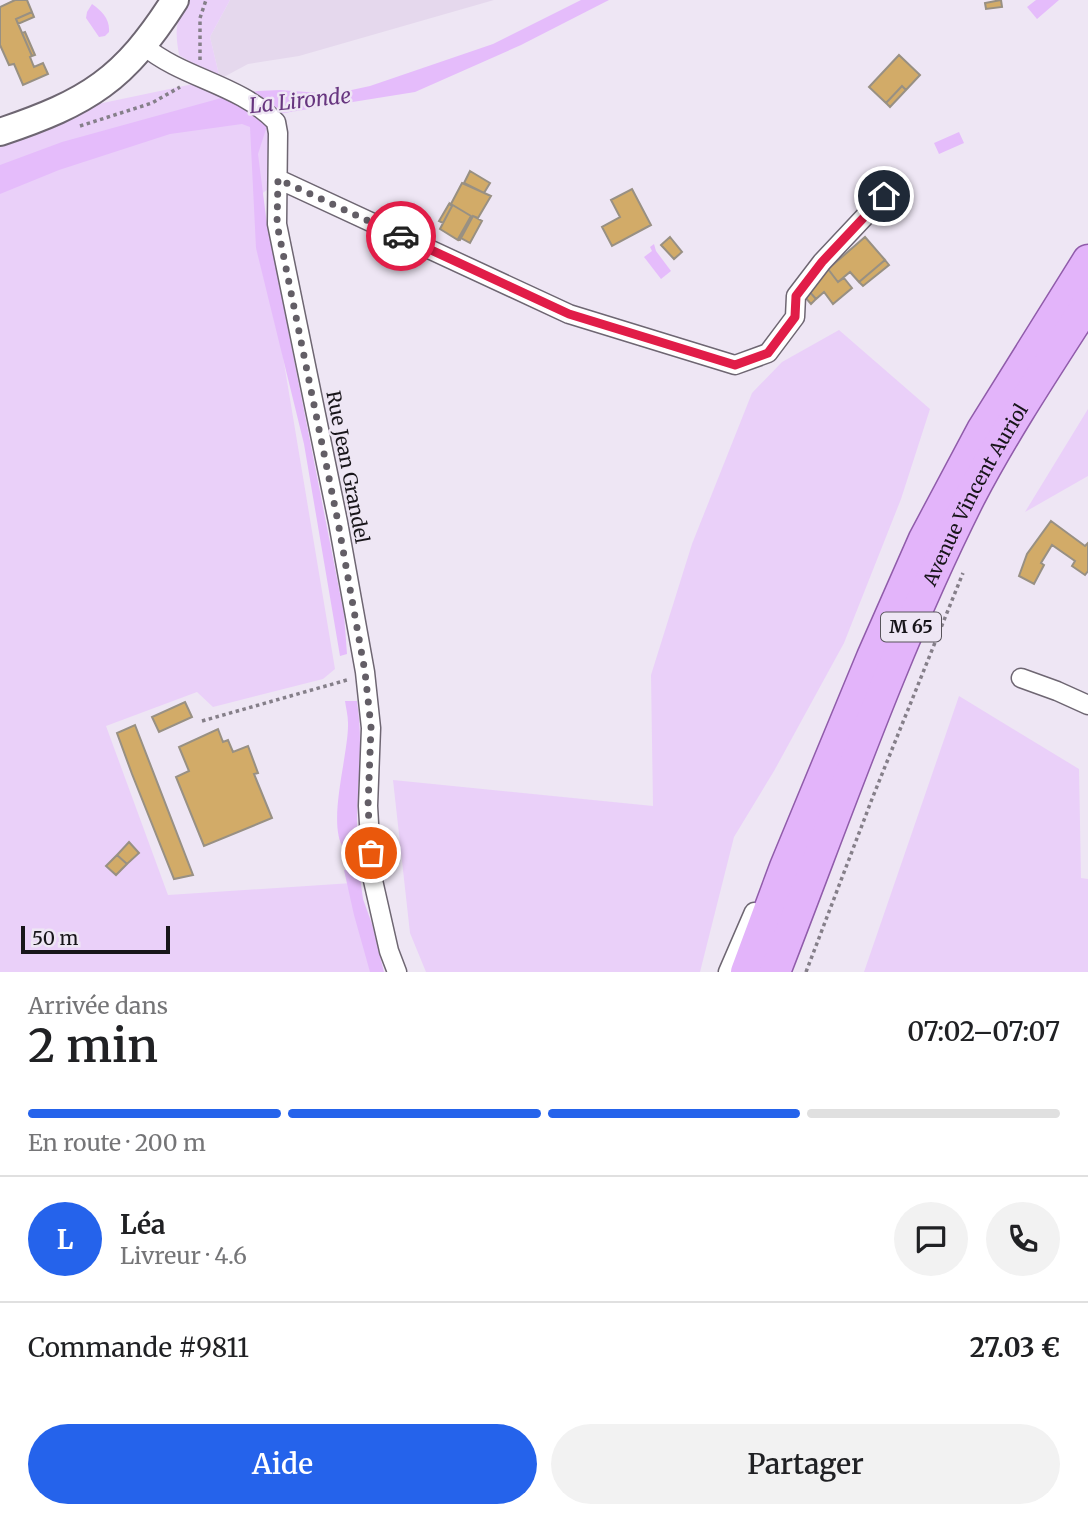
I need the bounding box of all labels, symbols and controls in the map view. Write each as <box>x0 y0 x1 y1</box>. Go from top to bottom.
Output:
water label: La Lironde <box>248 82 352 119</box>
pin <box>854 166 914 226</box>
icon: home <box>865 177 903 215</box>
courier <box>366 201 436 271</box>
icon: car <box>382 217 420 255</box>
street label: Rue Jean Grandel <box>321 389 375 545</box>
street label: Avenue Vincent Auriol <box>917 399 1033 590</box>
road number: M 65 <box>881 612 941 642</box>
pin <box>341 823 401 883</box>
icon: bag <box>352 834 390 872</box>
scale bar <box>21 923 170 955</box>
text: 50 m <box>32 926 78 950</box>
text: Arrivée dans <box>28 991 168 1020</box>
text: 07:02–07:07 <box>907 1015 1060 1048</box>
text: 2 min <box>28 1017 158 1075</box>
text: En route · 200 m <box>28 1128 206 1157</box>
button: chat <box>894 1202 968 1276</box>
button: phone <box>986 1202 1060 1276</box>
text: Léa <box>120 1208 165 1241</box>
text: L <box>57 1223 73 1256</box>
text: Livreur · 4.6 <box>120 1241 247 1270</box>
text: Commande #9811 <box>28 1331 249 1364</box>
text: 27.03 € <box>970 1331 1060 1364</box>
button: Aide <box>28 1424 537 1504</box>
button: Partager <box>551 1424 1060 1504</box>

